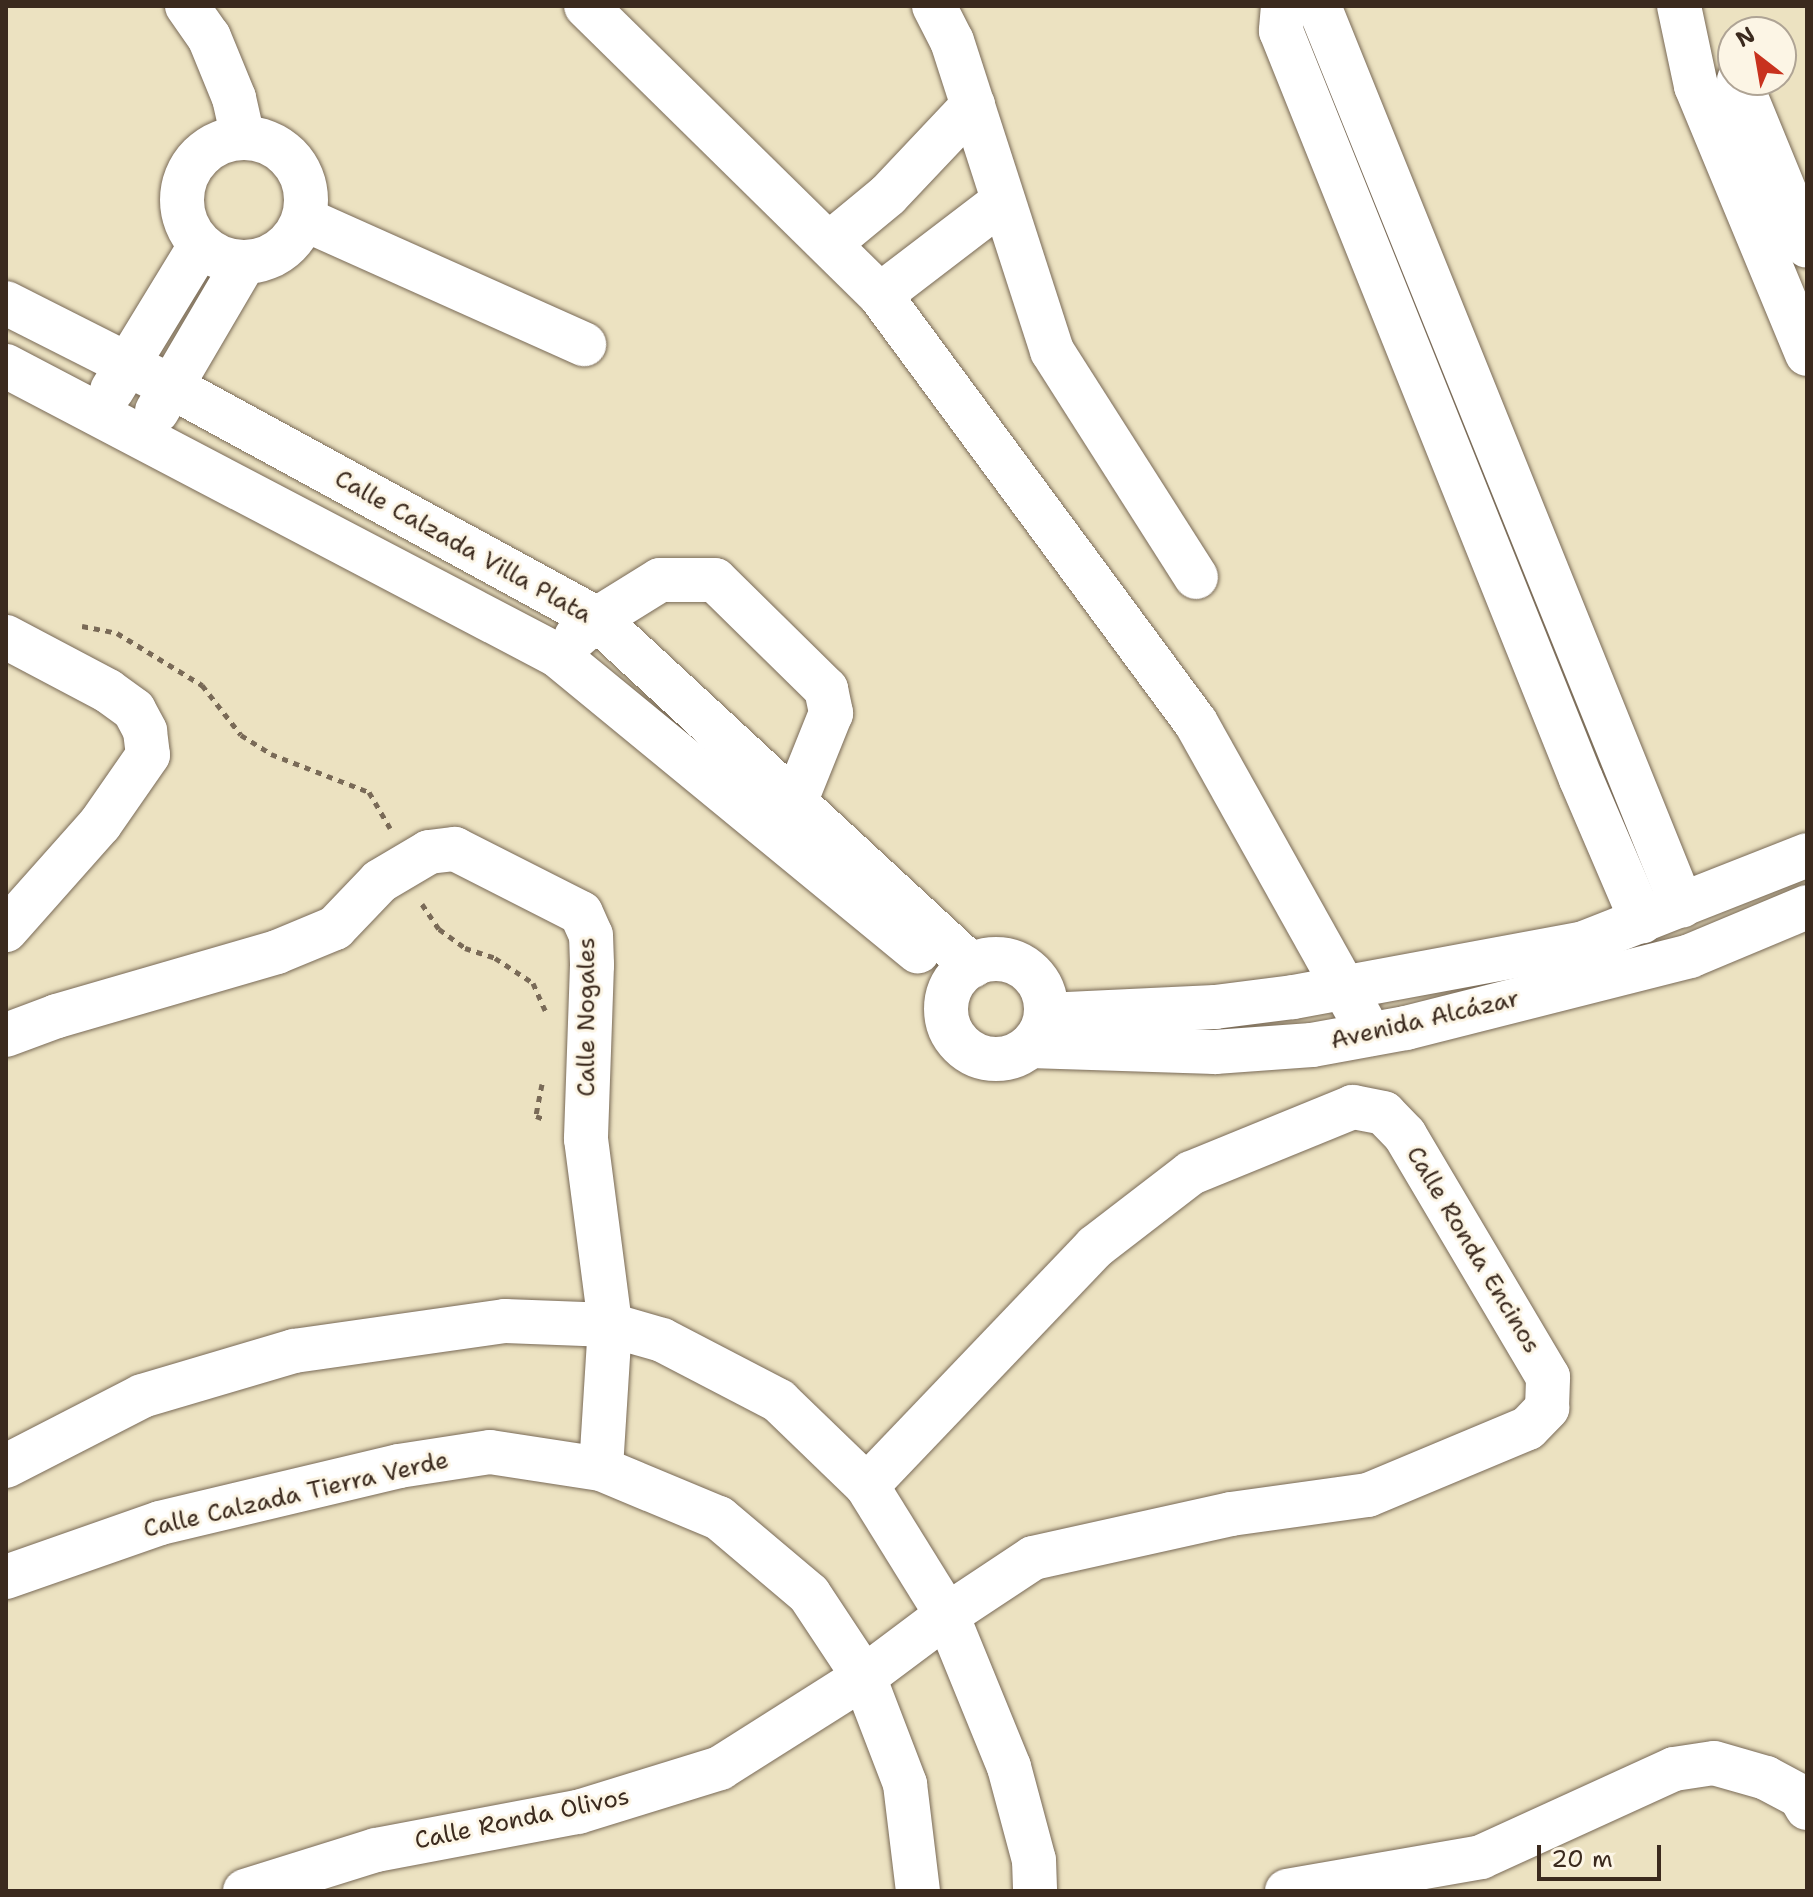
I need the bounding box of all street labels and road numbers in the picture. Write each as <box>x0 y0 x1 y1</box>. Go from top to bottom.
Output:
street label: Calle Calzada Villa Plata <box>330 464 596 630</box>
street label: Calle Nogales <box>573 937 601 1097</box>
street label: Avenida Alcázar <box>1328 984 1522 1056</box>
street label: Calle Ronda Encinos <box>1400 1141 1546 1359</box>
street label: Calle Calzada Tierra Verde <box>141 1446 451 1544</box>
street label: Calle Ronda Olivos <box>412 1782 632 1856</box>

